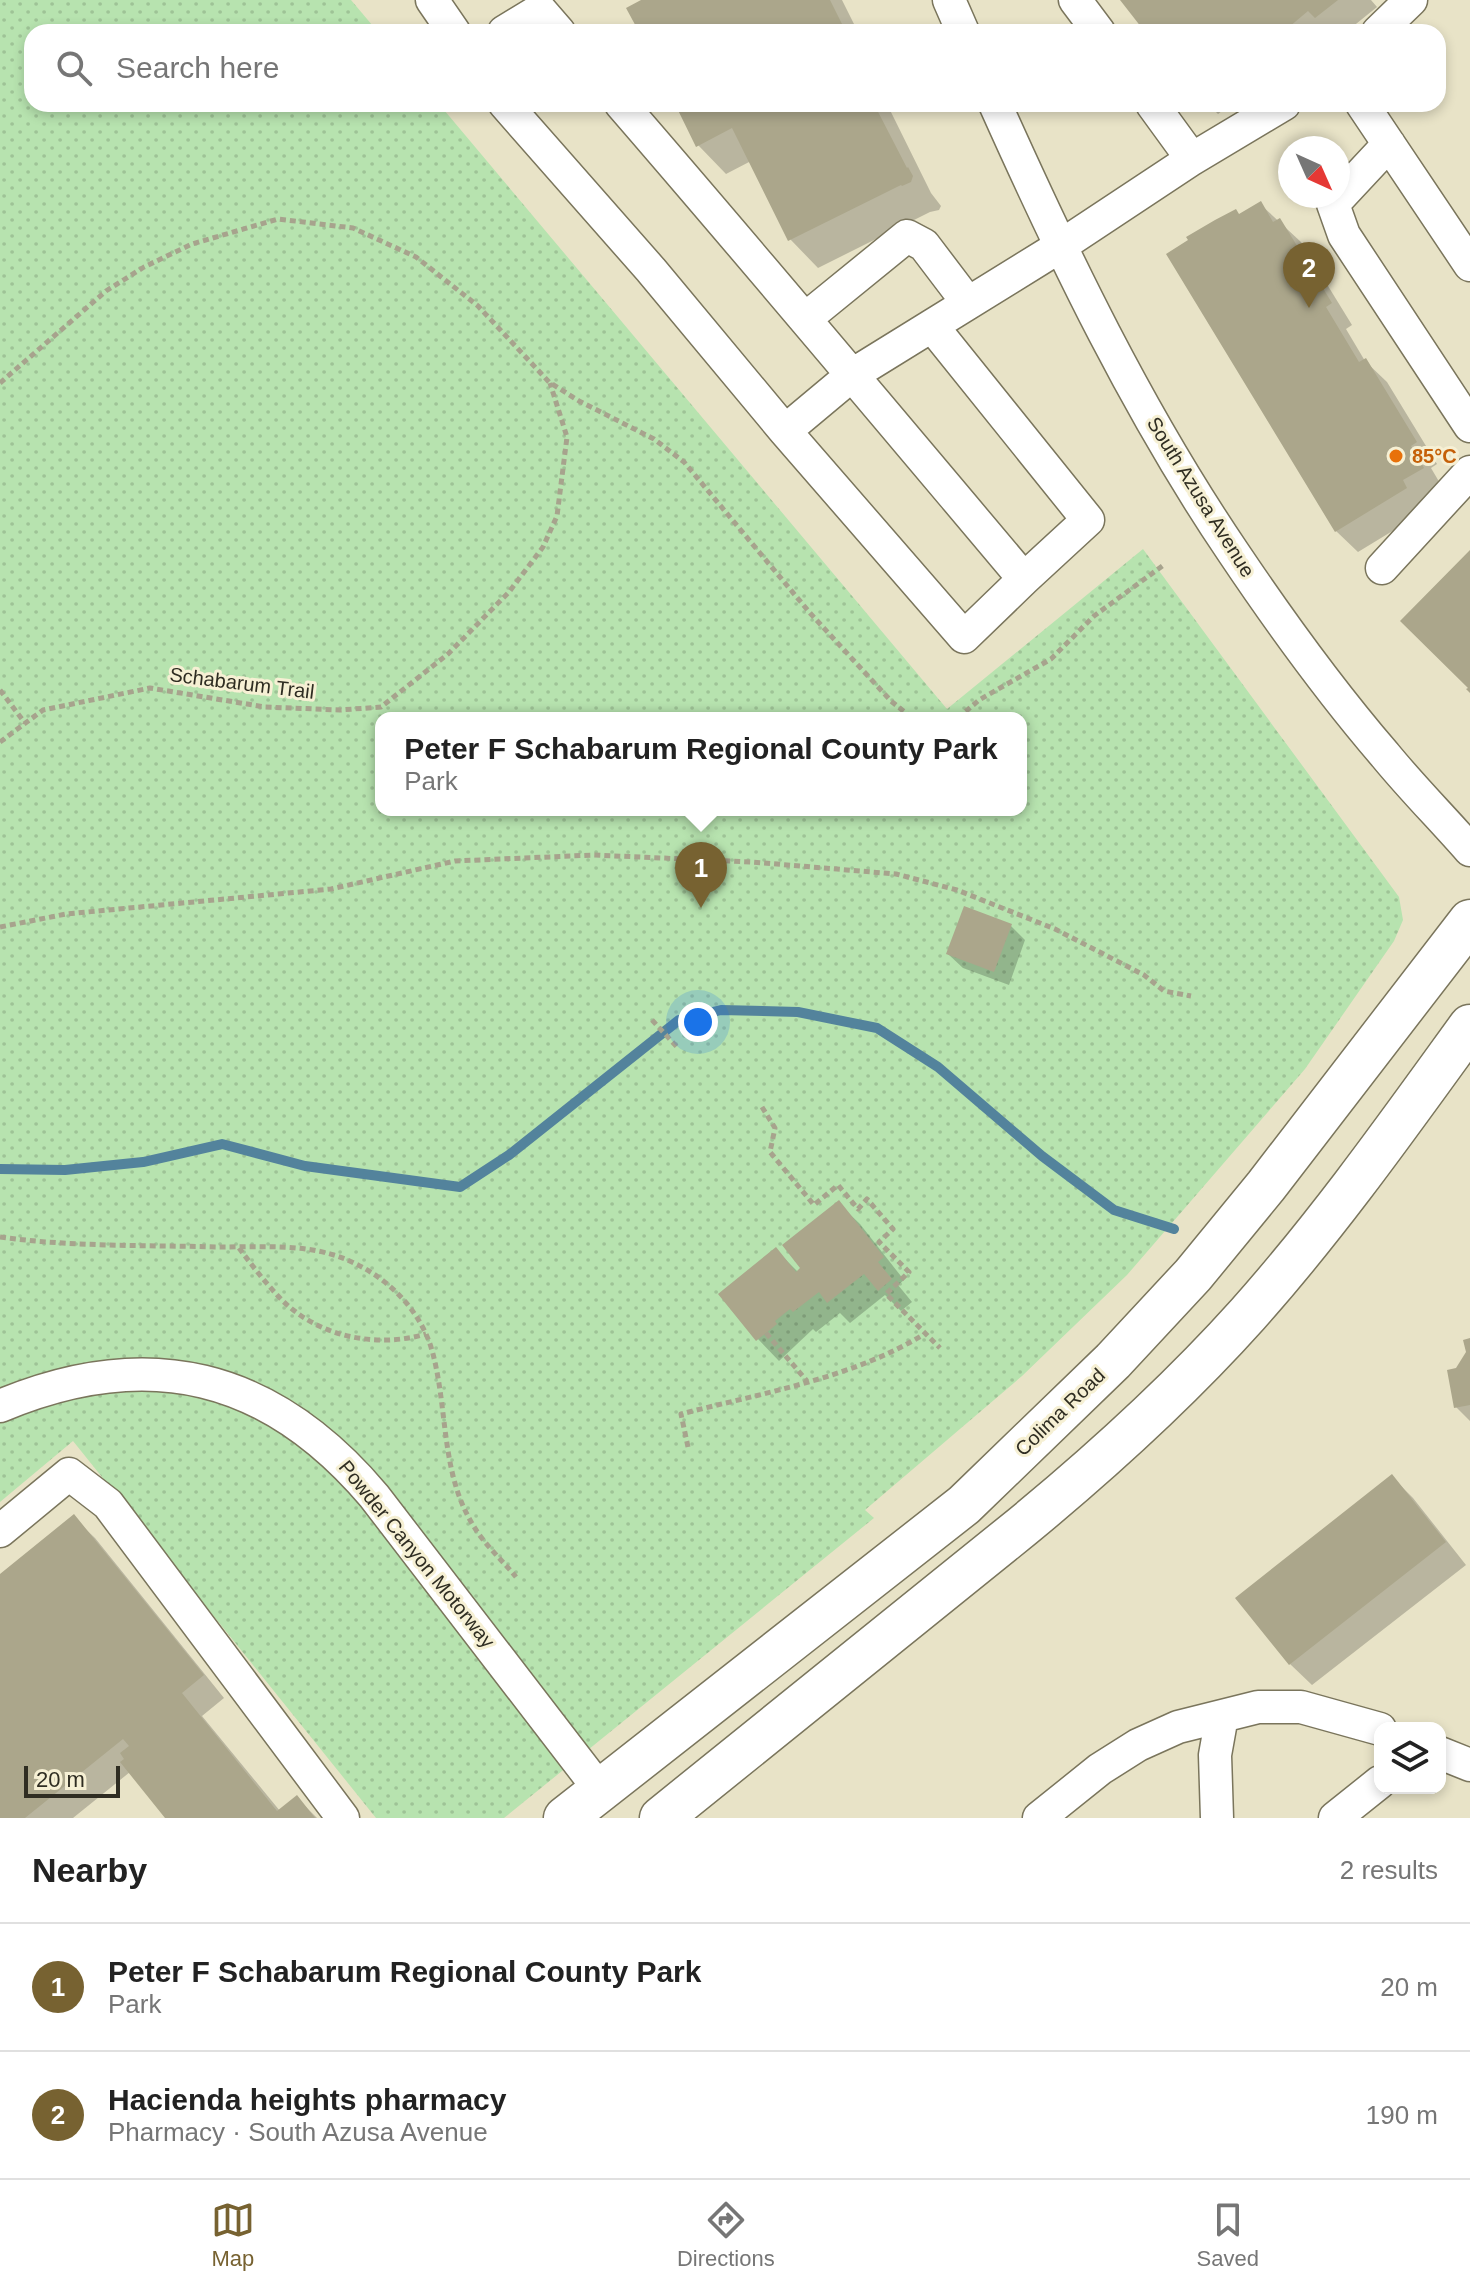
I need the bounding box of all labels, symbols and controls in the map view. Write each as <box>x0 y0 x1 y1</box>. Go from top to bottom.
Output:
search box <box>24 24 1446 112</box>
icon: search <box>52 46 96 90</box>
text: Search here <box>116 51 279 84</box>
north arrow <box>1278 136 1350 208</box>
pin: 2 <box>1283 242 1335 308</box>
street label: South Azusa Avenue <box>1143 413 1259 581</box>
place label: 85°C <box>1412 445 1457 467</box>
marker: 85°C <box>1387 447 1405 465</box>
street label: Schabarum Trail <box>168 663 316 703</box>
popup <box>375 712 1027 816</box>
text: Peter F Schabarum Regional County Park <box>404 732 998 765</box>
text: Park <box>404 766 458 796</box>
pin: 1 <box>675 842 727 908</box>
your location <box>678 1002 718 1042</box>
street label: Colima Road <box>1011 1364 1109 1460</box>
street label: Powder Canyon Motorway <box>335 1456 499 1652</box>
map controls <box>1374 1722 1446 1794</box>
button: layers <box>1374 1722 1446 1794</box>
scale bar <box>24 1762 120 1798</box>
text: 20 m <box>36 1767 85 1792</box>
text: Nearby <box>32 1851 147 1889</box>
text: 2 results <box>1340 1855 1438 1885</box>
text: Peter F Schabarum Regional County Park <box>108 1955 701 1988</box>
text: 1 <box>51 1972 65 2002</box>
text: 20 m <box>1380 1972 1438 2002</box>
text: Park <box>108 1989 161 2019</box>
text: Hacienda heights pharmacy <box>108 2083 506 2116</box>
text: 2 <box>51 2100 65 2130</box>
text: 190 m <box>1366 2100 1438 2130</box>
text: Pharmacy · South Azusa Avenue <box>108 2117 488 2147</box>
tab: Map <box>211 2198 255 2272</box>
tab: Directions <box>677 2198 775 2272</box>
tab: Saved <box>1197 2198 1259 2272</box>

